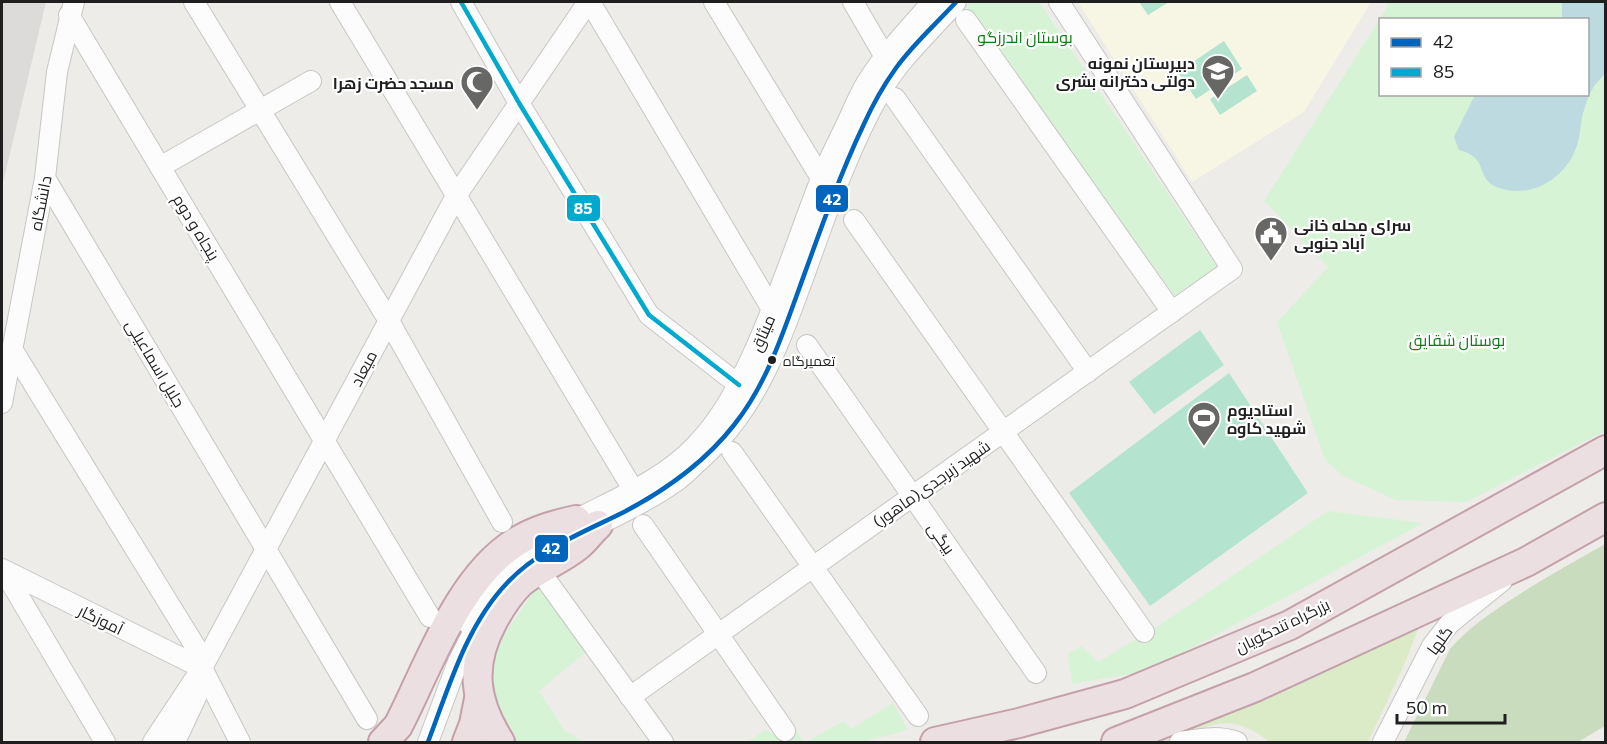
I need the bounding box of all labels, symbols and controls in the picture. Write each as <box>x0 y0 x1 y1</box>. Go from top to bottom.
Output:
legend <box>1379 18 1589 96</box>
park label: بوستان اندرزگو <box>977 27 1073 48</box>
text: 42 <box>1433 30 1454 52</box>
place label: دبیرستان نمونه دولتی دخترانه بشری <box>1056 53 1195 91</box>
school or university icon: دبیرستان نمونه دولتی دخترانه بشری <box>1200 53 1236 100</box>
text: 85 <box>1433 60 1454 82</box>
mosque icon: مسجد حضرت زهرا <box>459 64 495 111</box>
place label: مسجد حضرت زهرا <box>333 73 454 93</box>
street label: دانشگاه <box>25 174 55 232</box>
line badge: 42 <box>815 184 849 213</box>
text: 42 <box>823 189 841 208</box>
street label: پنجاه و دوم <box>167 190 225 266</box>
line badge: 85 <box>566 194 601 222</box>
text: 85 <box>573 198 593 217</box>
public building icon: سرای محله خانی آباد جنوبی <box>1253 215 1289 262</box>
place label: سرای محله خانی آباد جنوبی <box>1294 215 1411 253</box>
street label: میثاق <box>746 312 780 355</box>
street label: جلیل اسماعیلی <box>121 316 190 411</box>
park label: بوستان شقایق <box>1409 330 1505 351</box>
street label: میعاد <box>346 347 381 390</box>
place label: تعمیرگاه <box>783 352 835 369</box>
marker: تعمیرگاه <box>766 354 778 366</box>
sports icon: استادیوم شهید کاوه <box>1186 400 1222 447</box>
place label: استادیوم شهید کاوه <box>1227 400 1306 438</box>
street label: شهید زبرجدی(ماهور) <box>869 435 994 532</box>
street label: بیگی <box>923 518 960 559</box>
line badge: 42 <box>534 534 569 563</box>
text: 42 <box>542 538 560 557</box>
street label: بزرگراه تندگویان <box>1232 594 1333 658</box>
street label: آموزگار <box>74 600 127 639</box>
street label: گلها <box>1422 622 1457 659</box>
scale bar <box>1397 687 1505 725</box>
text: 50 m <box>1406 696 1447 718</box>

